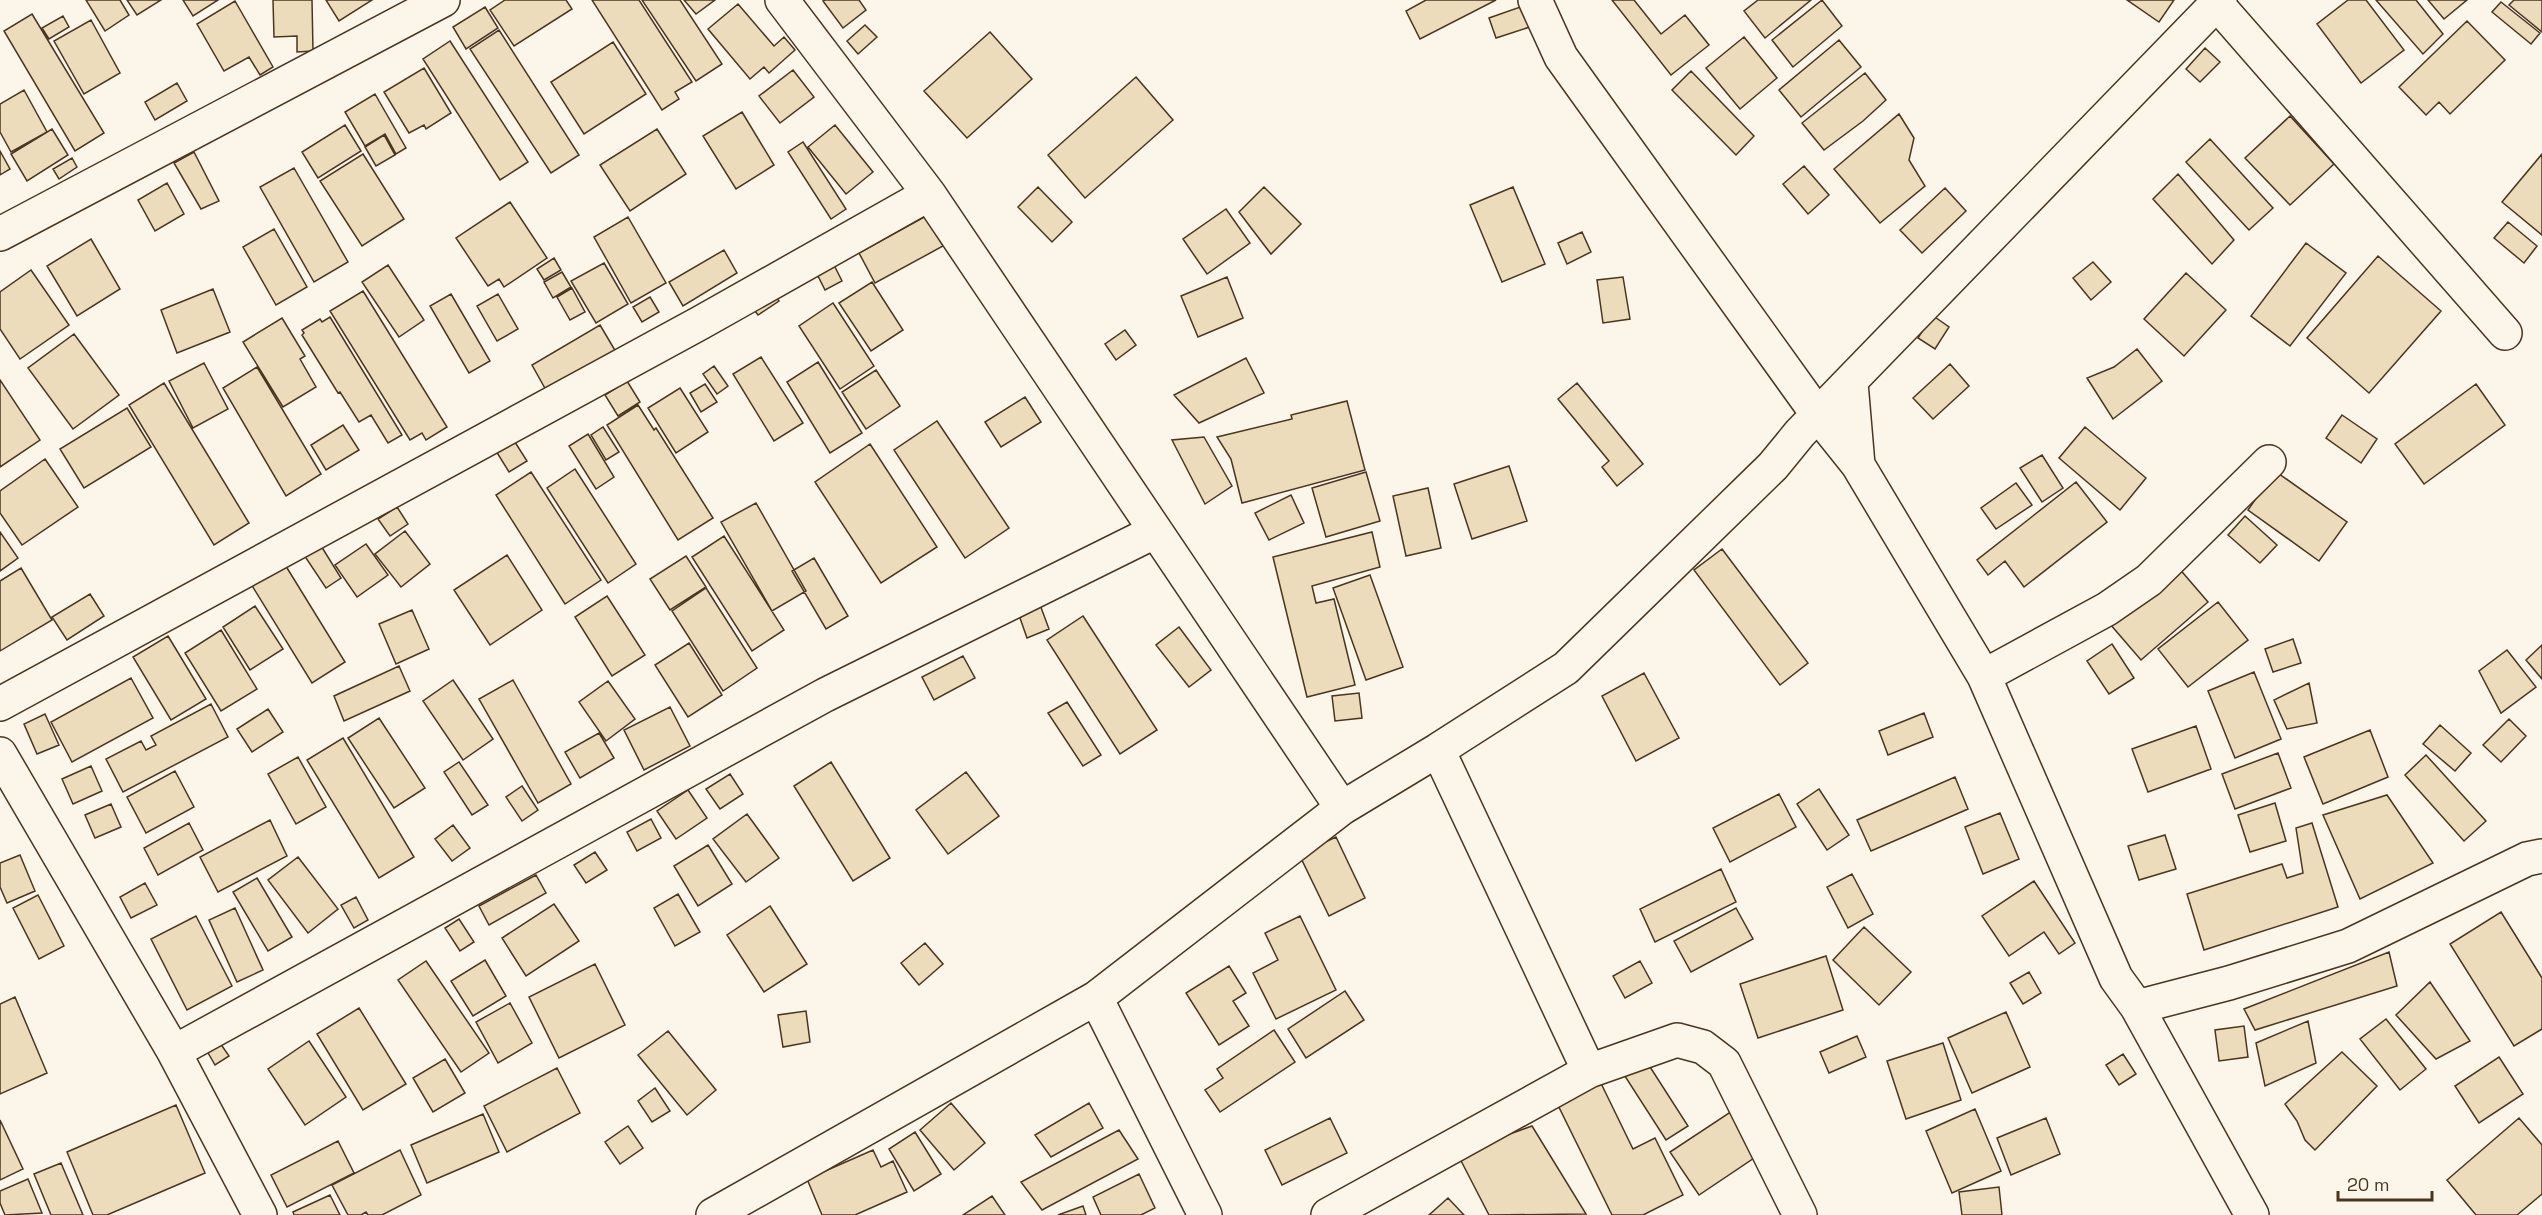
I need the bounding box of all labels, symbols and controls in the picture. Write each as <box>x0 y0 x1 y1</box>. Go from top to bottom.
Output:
scale bar <box>2338 1164 2432 1202</box>
text: 20 m <box>2347 1173 2390 1196</box>

